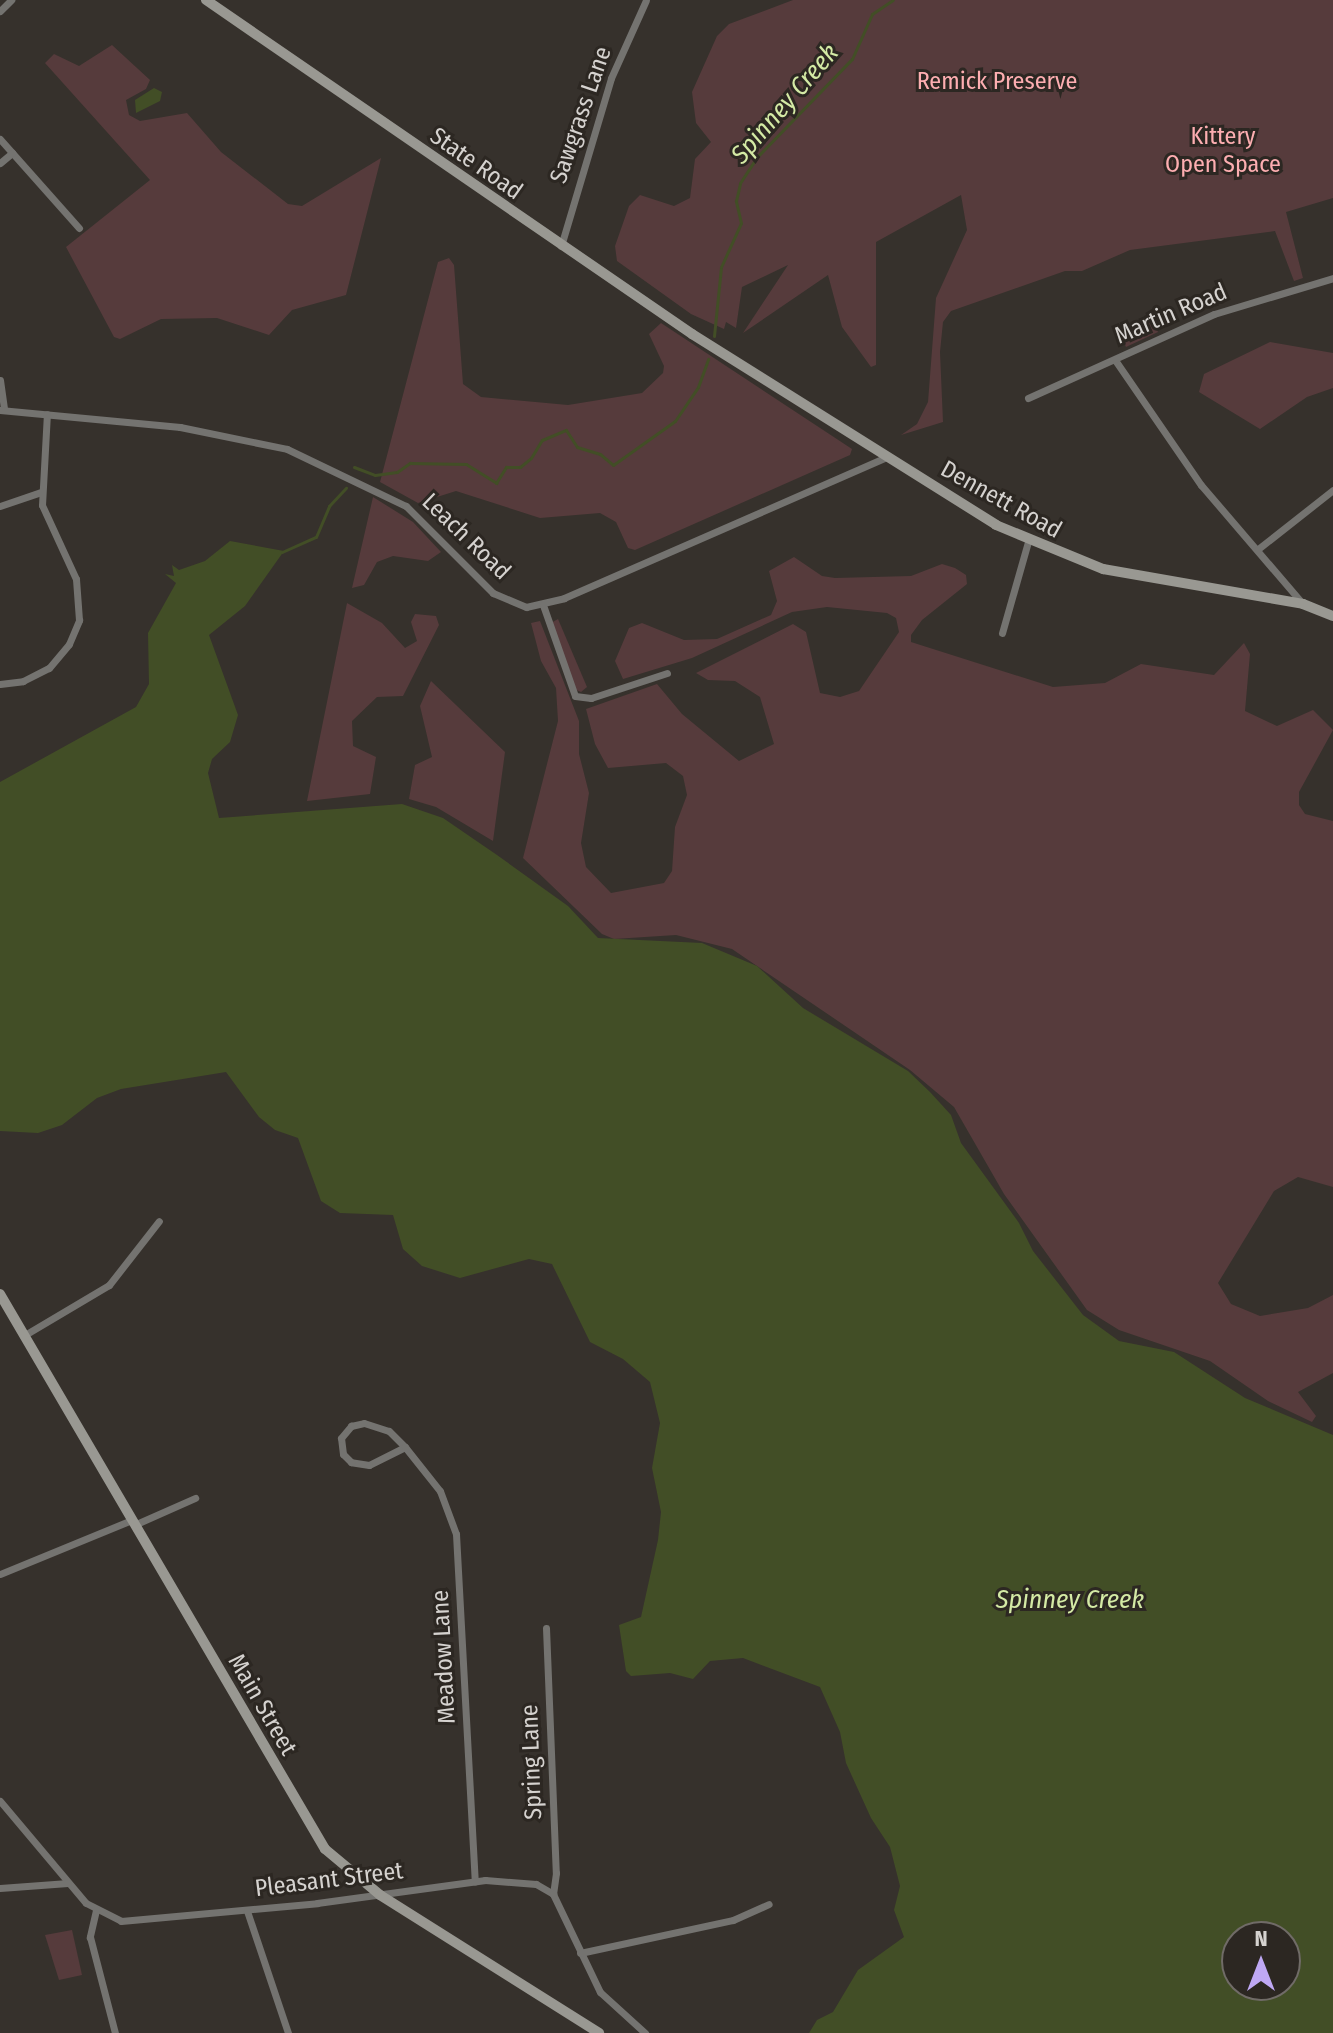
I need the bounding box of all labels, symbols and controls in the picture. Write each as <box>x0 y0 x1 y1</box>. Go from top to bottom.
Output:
water label: Spinney Creek <box>725 38 845 170</box>
street label: Sawgrass Lane <box>544 43 618 187</box>
park label: Remick Preserve <box>917 68 1077 96</box>
street label: State Road <box>424 122 528 206</box>
park label: Kittery Open Space <box>1165 123 1281 179</box>
street label: Martin Road <box>1111 277 1231 351</box>
street label: Dennett Road <box>935 455 1067 545</box>
street label: Leach Road <box>416 488 516 586</box>
water label: Spinney Creek <box>996 1584 1144 1616</box>
street label: Meadow Lane <box>426 1589 462 1725</box>
street label: Main Street <box>221 1649 303 1761</box>
street label: Spring Lane <box>516 1704 548 1820</box>
street label: Pleasant Street <box>253 1857 405 1903</box>
north arrow <box>1221 1921 1301 2001</box>
text: N <box>1254 1925 1268 1952</box>

